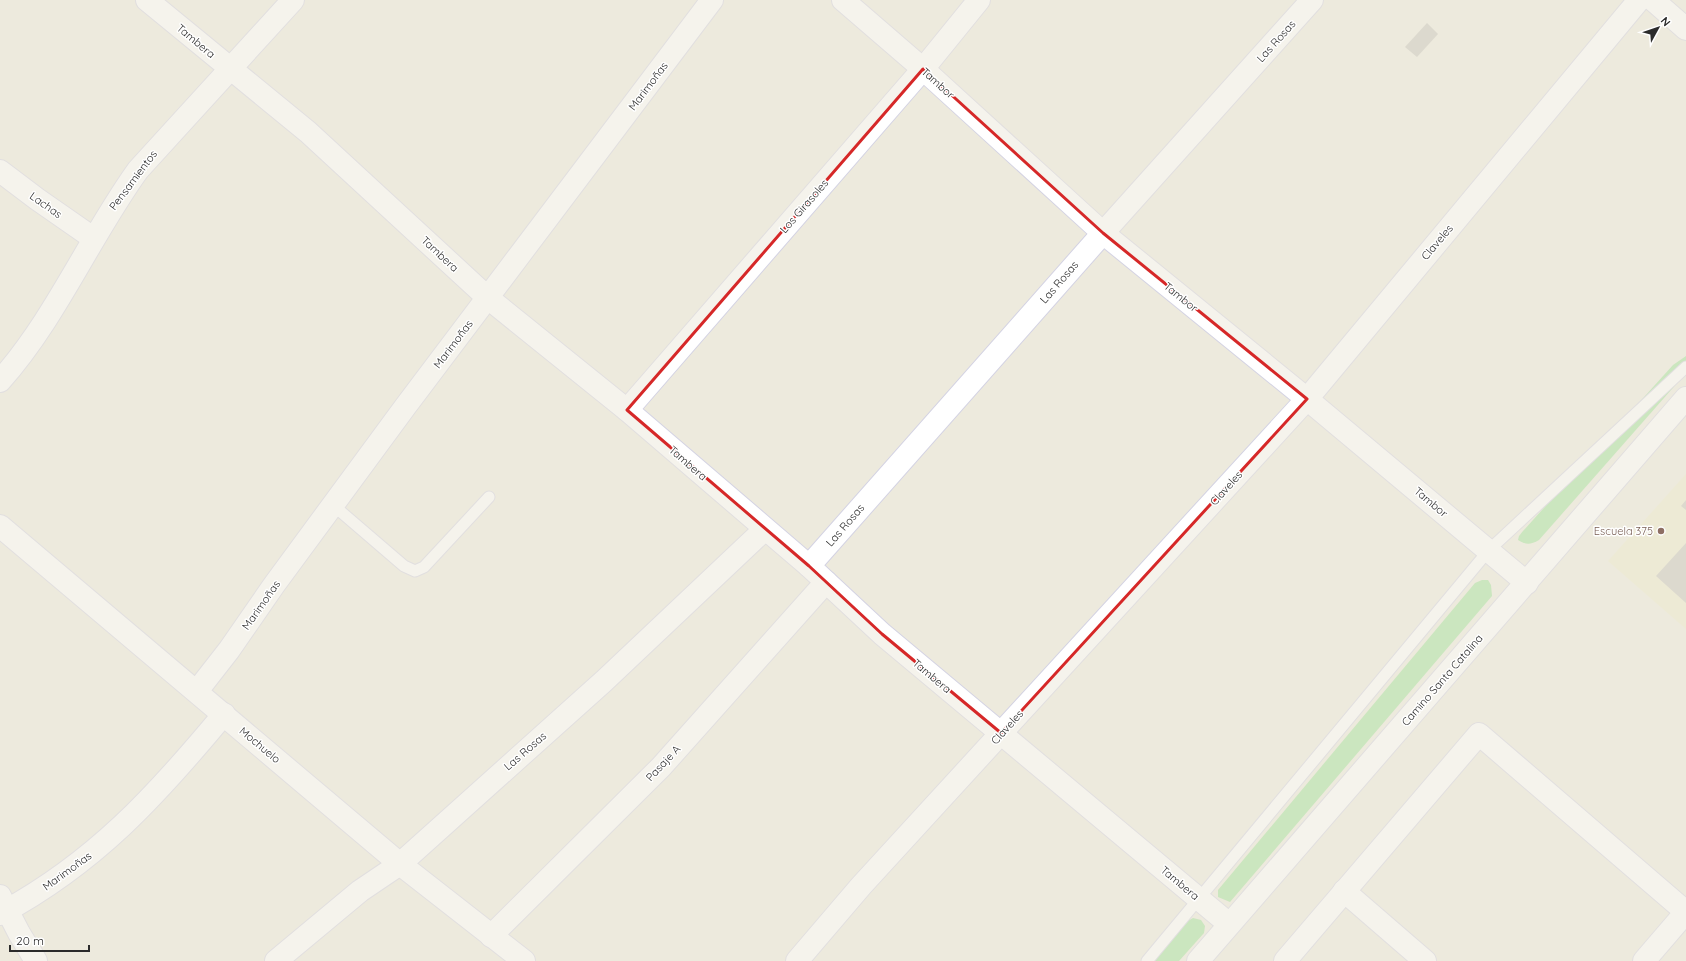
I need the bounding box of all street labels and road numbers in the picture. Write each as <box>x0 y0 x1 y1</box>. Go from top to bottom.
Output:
street label: Las Rosas <box>1253 17 1299 65</box>
street label: Tambera <box>174 21 218 61</box>
street label: Marimoñas <box>625 59 671 113</box>
street label: Tambor <box>919 64 958 102</box>
street label: Pensamientos <box>106 147 160 213</box>
street label: Los Girasoles <box>777 176 831 236</box>
street label: Lachas <box>27 189 65 221</box>
street label: Claveles <box>1418 221 1456 263</box>
street label: Tambera <box>418 233 462 275</box>
street label: Las Rosas <box>1037 258 1081 306</box>
street label: Tambor <box>1161 279 1201 315</box>
street label: Marimoñas <box>430 317 476 371</box>
street label: Tambera <box>666 443 710 483</box>
street label: Claveles <box>1207 468 1245 508</box>
street label: Tambor <box>1411 484 1451 521</box>
street label: Las Rosas <box>823 501 867 549</box>
street label: Marimoñas <box>239 578 283 632</box>
street label: Camino Santa Catalina <box>1398 631 1486 729</box>
street label: Tambera <box>910 656 954 696</box>
street label: Claveles <box>988 707 1026 747</box>
street label: Mochuelo <box>237 724 284 766</box>
street label: Las Rosas <box>501 729 549 773</box>
street label: Pasaje A <box>643 742 683 784</box>
street label: Marimoñas <box>40 849 94 893</box>
street label: Tambera <box>1158 863 1202 903</box>

